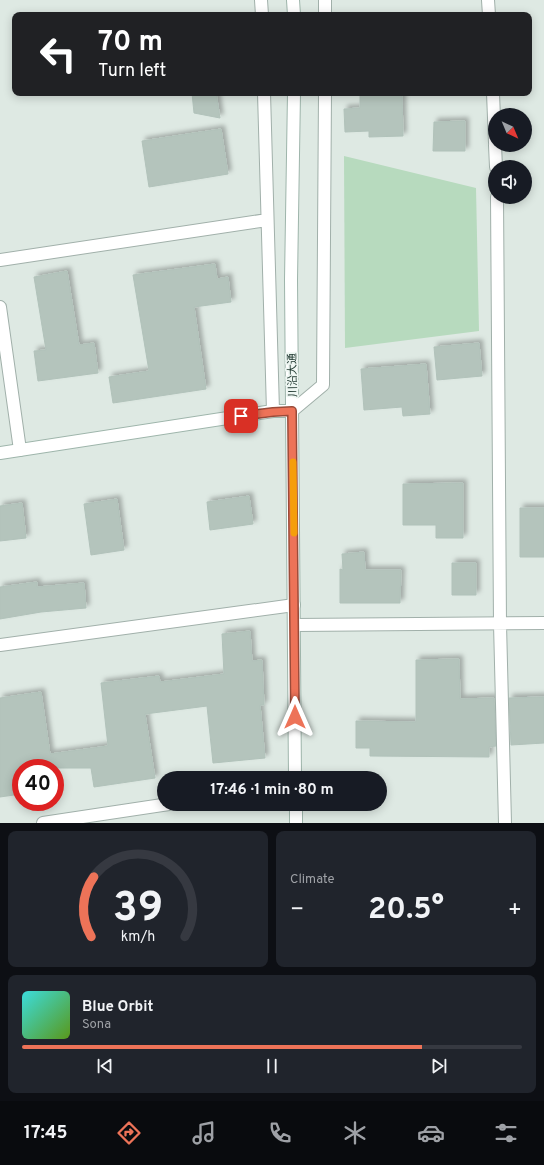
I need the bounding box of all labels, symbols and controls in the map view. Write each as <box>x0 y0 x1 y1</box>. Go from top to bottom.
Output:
text: 70 m <box>98 25 163 61</box>
icon: left <box>32 28 84 80</box>
text: Turn left <box>98 60 166 83</box>
north arrow <box>488 108 532 152</box>
map controls <box>488 108 532 204</box>
button: sound <box>488 160 532 204</box>
street label: 川沿大通 <box>286 353 300 397</box>
pin <box>224 399 258 433</box>
icon: arrive <box>230 405 252 427</box>
position arrow <box>274 696 316 738</box>
speed limit sign: 40 <box>12 759 64 811</box>
text: 17:46 · 1 min · 80 m <box>210 781 334 800</box>
text: Climate <box>290 872 335 888</box>
text: 39 <box>113 883 163 936</box>
text: 20.5° <box>368 892 444 929</box>
text: − <box>290 897 304 924</box>
text: + <box>508 897 522 924</box>
text: km/h <box>121 928 155 946</box>
text: Blue Orbit <box>82 998 153 1017</box>
text: Sona <box>82 1017 111 1033</box>
icon: previous <box>94 1055 116 1077</box>
icon: pause <box>261 1055 283 1077</box>
icon: next <box>428 1055 450 1077</box>
icon: directions <box>115 1119 143 1147</box>
icon: music <box>190 1119 218 1147</box>
icon: phone <box>266 1119 294 1147</box>
icon: climate <box>341 1119 369 1147</box>
icon: car <box>417 1119 445 1147</box>
icon: filters <box>492 1119 520 1147</box>
text: 17:45 <box>24 1122 68 1145</box>

